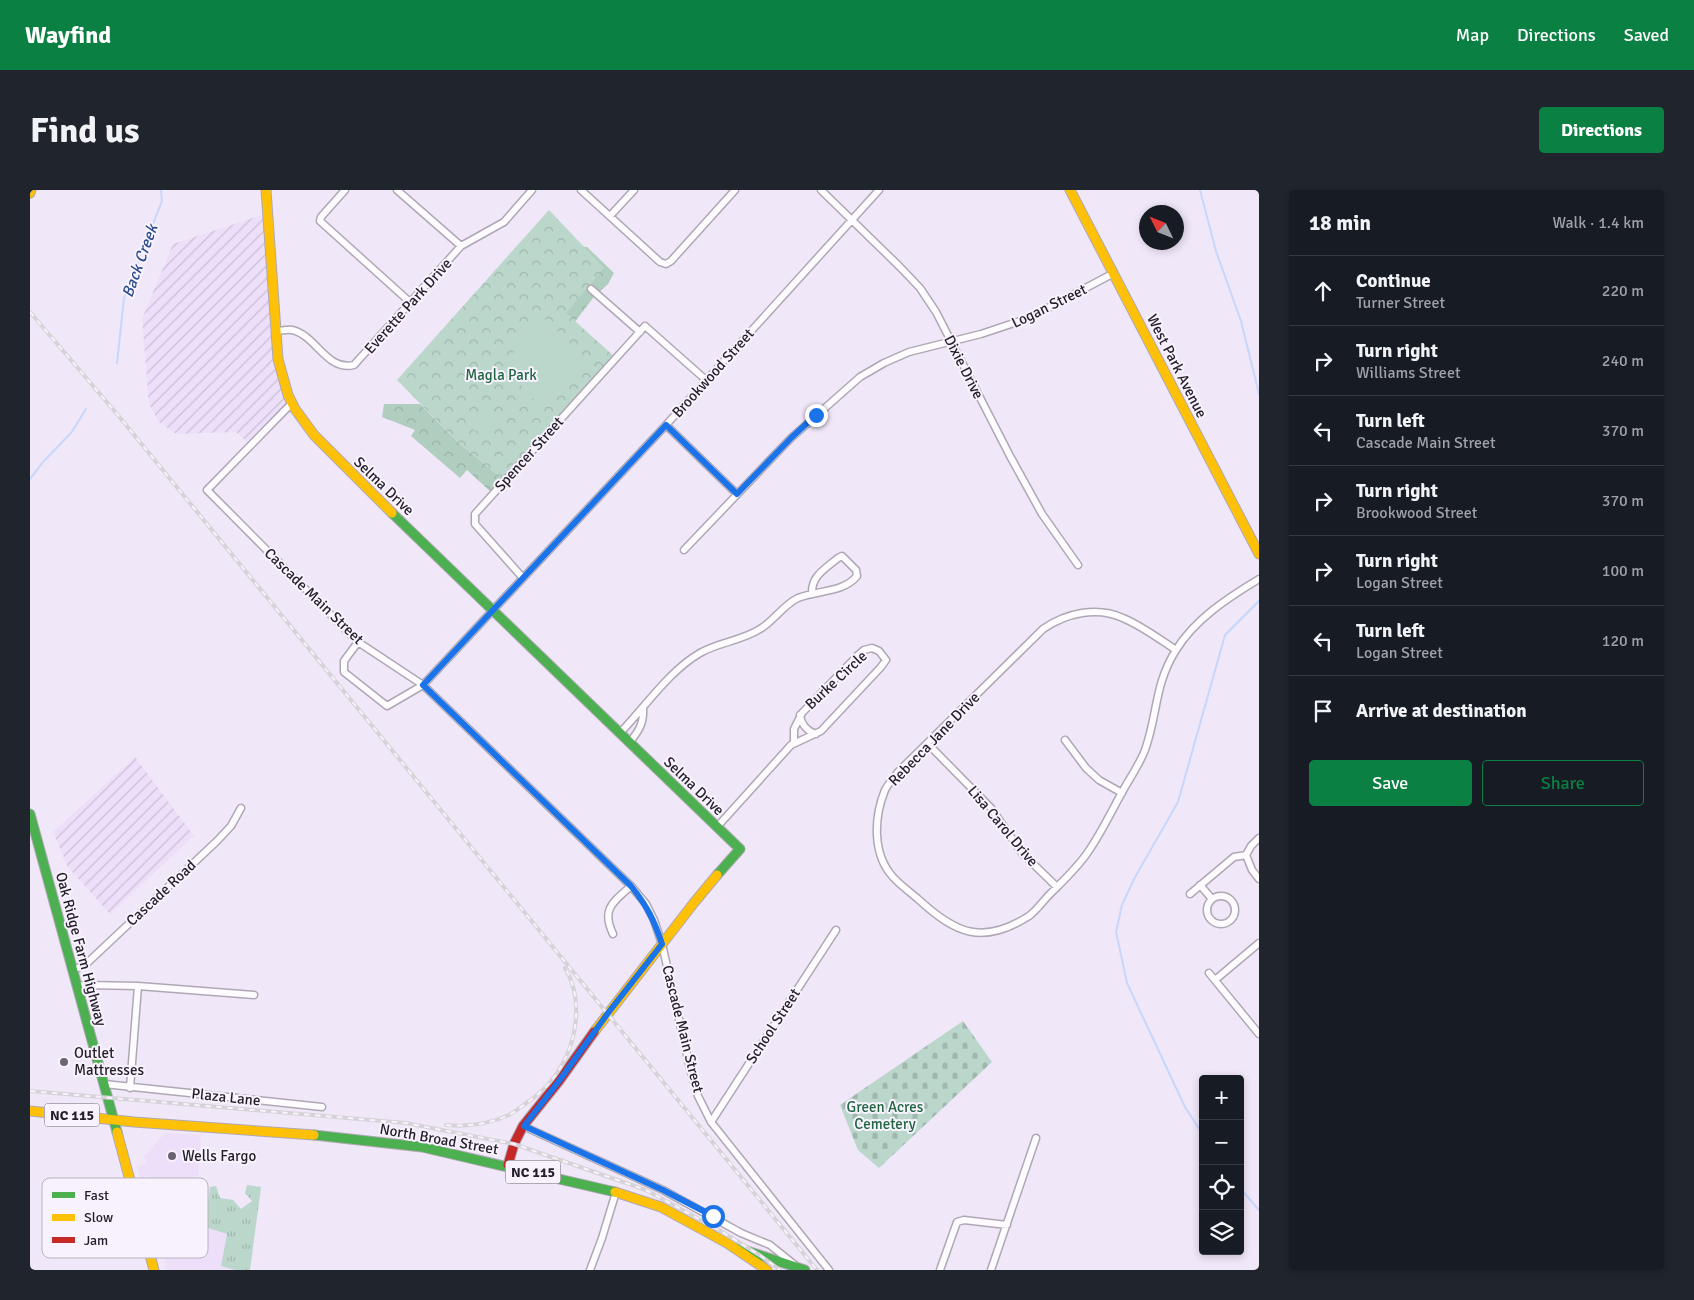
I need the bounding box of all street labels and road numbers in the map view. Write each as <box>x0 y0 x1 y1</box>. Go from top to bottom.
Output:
street label: Everette Park Drive <box>360 255 456 357</box>
street label: Logan Street <box>1008 280 1090 332</box>
street label: West Park Avenue <box>1143 311 1211 421</box>
street label: Brookwood Street <box>668 325 758 421</box>
street label: Dixie Drive <box>940 332 988 402</box>
street label: Spencer Street <box>491 413 567 495</box>
street label: Selma Drive <box>350 453 418 519</box>
street label: Cascade Main Street <box>261 544 367 648</box>
street label: Burke Circle <box>801 647 871 713</box>
street label: Rebecca Jane Drive <box>885 688 983 790</box>
street label: Selma Drive <box>660 753 728 819</box>
street label: Lisa Carol Drive <box>964 782 1042 870</box>
street label: Cascade Road <box>122 856 200 930</box>
street label: Oak Ridge Farm Highway <box>52 870 110 1028</box>
street label: Cascade Main Street <box>658 963 708 1095</box>
street label: School Street <box>742 985 804 1067</box>
street label: Plaza Lane <box>191 1084 261 1110</box>
road number: NC 115 <box>45 1104 100 1126</box>
street label: North Broad Street <box>378 1120 500 1158</box>
road number: NC 115 <box>506 1160 560 1184</box>

